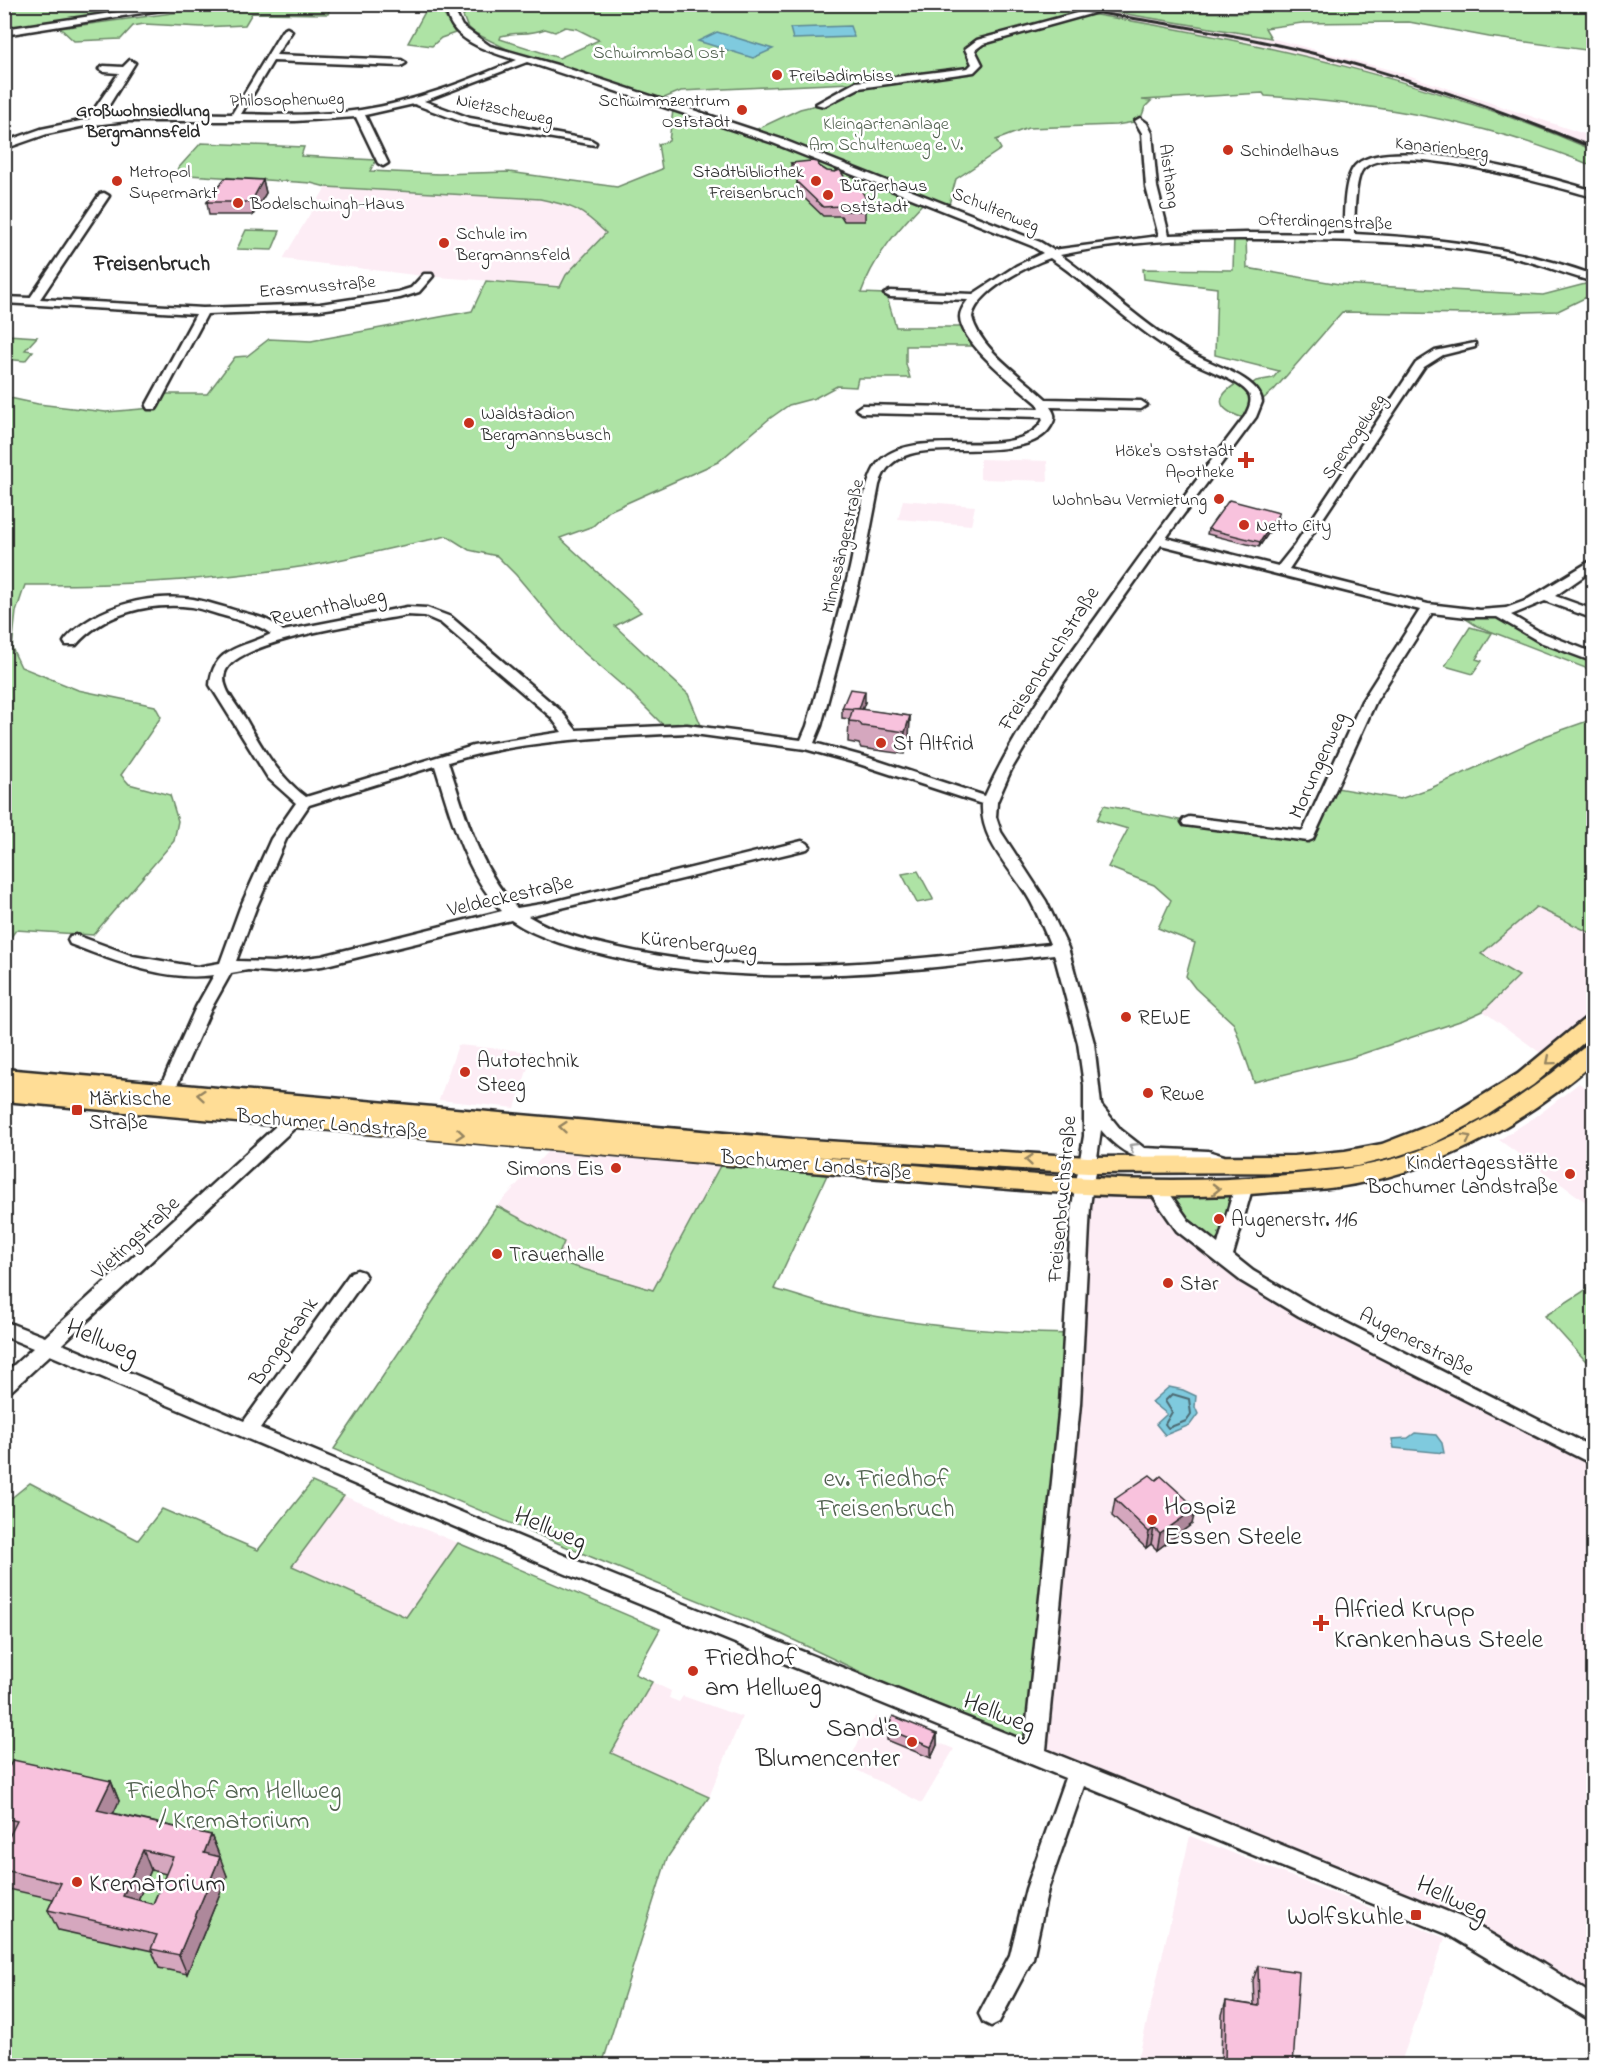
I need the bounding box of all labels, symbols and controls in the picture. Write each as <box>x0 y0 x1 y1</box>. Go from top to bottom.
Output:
park label: Schwimmbad Ost <box>593 41 725 67</box>
place label: Freibadimbiss <box>788 64 894 90</box>
marker: Freibadimbiss <box>770 68 784 82</box>
street label: Philosophenweg <box>229 87 345 116</box>
street label: Nietzscheweg <box>453 88 556 135</box>
place label: Schwimmzentrum Oststadt <box>599 89 730 136</box>
district label: Großwohnsiedlung Bergmannsfeld <box>76 99 210 147</box>
marker: Schwimmzentrum Oststadt <box>735 103 749 117</box>
park label: Kleingartenanlage Am Schultenweg e. V. <box>809 112 964 160</box>
street label: Kanarienberg <box>1394 131 1490 168</box>
place label: Schindelhaus <box>1240 139 1339 165</box>
street label: Aisthang <box>1150 142 1185 210</box>
marker: Schindelhaus <box>1221 143 1235 157</box>
place label: Metropol Supermarkt <box>129 160 217 207</box>
place label: Stadtbibliothek Freisenbruch <box>693 160 804 207</box>
marker: Metropol Supermarkt <box>110 174 124 188</box>
marker: Stadtbibliothek Freisenbruch <box>809 174 823 188</box>
place label: Bürgerhaus Oststadt <box>839 174 927 221</box>
street label: Schultenweg <box>947 182 1043 241</box>
marker: Bürgerhaus Oststadt <box>821 188 835 202</box>
place label: Bodelschwingh-Haus <box>249 192 405 219</box>
marker: Bodelschwingh-Haus <box>231 196 245 210</box>
street label: Ofterdingenstraße <box>1257 208 1393 239</box>
place label: Schule im Bergmannsfeld <box>455 222 570 270</box>
marker: Schule im Bergmannsfeld <box>437 236 451 250</box>
district label: Freisenbruch <box>93 249 210 281</box>
street label: Erasmusstraße <box>258 270 377 306</box>
street label: Spervogelweg <box>1316 389 1394 486</box>
place label: Waldstadion Bergmannsbusch <box>480 402 611 450</box>
marker: Waldstadion Bergmannsbusch <box>462 416 476 430</box>
place label: Höke's Oststadt Apotheke <box>1115 439 1235 486</box>
marker: Höke's Oststadt Apotheke <box>1239 453 1253 467</box>
street label: Minnesängerstraße <box>816 476 873 616</box>
place label: Wohnbau Vermietung <box>1052 488 1207 515</box>
marker: Wohnbau Vermietung <box>1212 492 1226 506</box>
place label: Netto City <box>1256 514 1331 540</box>
marker: Netto City <box>1237 518 1251 532</box>
street label: Freisenbruchstraße <box>991 580 1108 738</box>
street label: Reuenthalweg <box>268 581 389 637</box>
street label: Morungenweg <box>1282 707 1358 825</box>
place label: St Altfrid <box>893 730 974 760</box>
marker: St Altfrid <box>874 736 888 750</box>
street label: Veldeckestraße <box>444 868 577 926</box>
street label: Kürenbergweg <box>639 924 759 968</box>
place label: REWE <box>1138 1004 1191 1034</box>
marker: REWE <box>1119 1010 1133 1024</box>
place label: Autotechnik Steeg <box>477 1047 580 1103</box>
one-way arrow <box>1546 1053 1557 1064</box>
marker: Autotechnik Steeg <box>458 1065 472 1079</box>
place label: Rewe <box>1160 1080 1205 1110</box>
place label: Märkische Straße <box>89 1085 172 1139</box>
marker: Rewe <box>1141 1086 1155 1100</box>
one-way arrow <box>197 1089 206 1102</box>
street label: Bochumer Landstraße <box>234 1102 429 1148</box>
marker: Märkische Straße <box>70 1103 84 1117</box>
street label: Freisenbruchstraße <box>1041 1114 1085 1285</box>
one-way arrow <box>558 1121 567 1134</box>
one-way arrow <box>456 1127 465 1140</box>
one-way arrow <box>1461 1134 1472 1145</box>
street label: Bochumer Landstraße <box>718 1143 913 1189</box>
one-way arrow <box>1129 1143 1139 1155</box>
place label: Kindertagesstätte Bochumer Landstraße <box>1366 1149 1559 1203</box>
one-way arrow <box>1025 1154 1034 1167</box>
place label: Simons Eis <box>506 1155 604 1185</box>
marker: Simons Eis <box>609 1161 623 1175</box>
marker: Kindertagesstätte Bochumer Landstraße <box>1563 1167 1577 1181</box>
one-way arrow <box>1211 1183 1220 1196</box>
street label: Vietingstraße <box>85 1189 189 1289</box>
place label: Augenerstr. 116 <box>1231 1206 1357 1238</box>
marker: Augenerstr. 116 <box>1212 1212 1226 1226</box>
place label: Trauerhalle <box>509 1241 605 1271</box>
marker: Trauerhalle <box>490 1247 504 1261</box>
place label: Star <box>1180 1270 1219 1300</box>
marker: Star <box>1161 1276 1175 1290</box>
street label: Bongerbank <box>242 1291 328 1395</box>
street label: Augenerstraße <box>1352 1301 1480 1387</box>
street label: Hellweg <box>59 1309 144 1374</box>
park label: ev. Friedhof Freisenbruch <box>816 1461 955 1529</box>
place label: Hospiz Essen Steele <box>1164 1489 1302 1557</box>
street label: Hellweg <box>507 1497 592 1562</box>
marker: Hospiz Essen Steele <box>1145 1513 1159 1527</box>
place label: Alfried Krupp Krankenhaus Steele <box>1334 1592 1543 1660</box>
marker: Alfried Krupp Krankenhaus Steele <box>1312 1614 1330 1632</box>
place label: Friedhof am Hellweg <box>704 1640 822 1708</box>
marker: Friedhof am Hellweg <box>686 1664 700 1678</box>
street label: Hellweg <box>957 1683 1041 1747</box>
place label: Sand's Blumencenter <box>755 1711 901 1779</box>
marker: Sand's Blumencenter <box>905 1735 919 1749</box>
park label: Friedhof am Hellweg / Krematorium <box>126 1773 341 1841</box>
place label: Krematorium <box>89 1866 226 1904</box>
street label: Hellweg <box>1409 1866 1494 1933</box>
marker: Krematorium <box>70 1875 84 1889</box>
place label: Wolfskuhle <box>1287 1899 1404 1937</box>
marker: Wolfskuhle <box>1409 1908 1423 1922</box>

